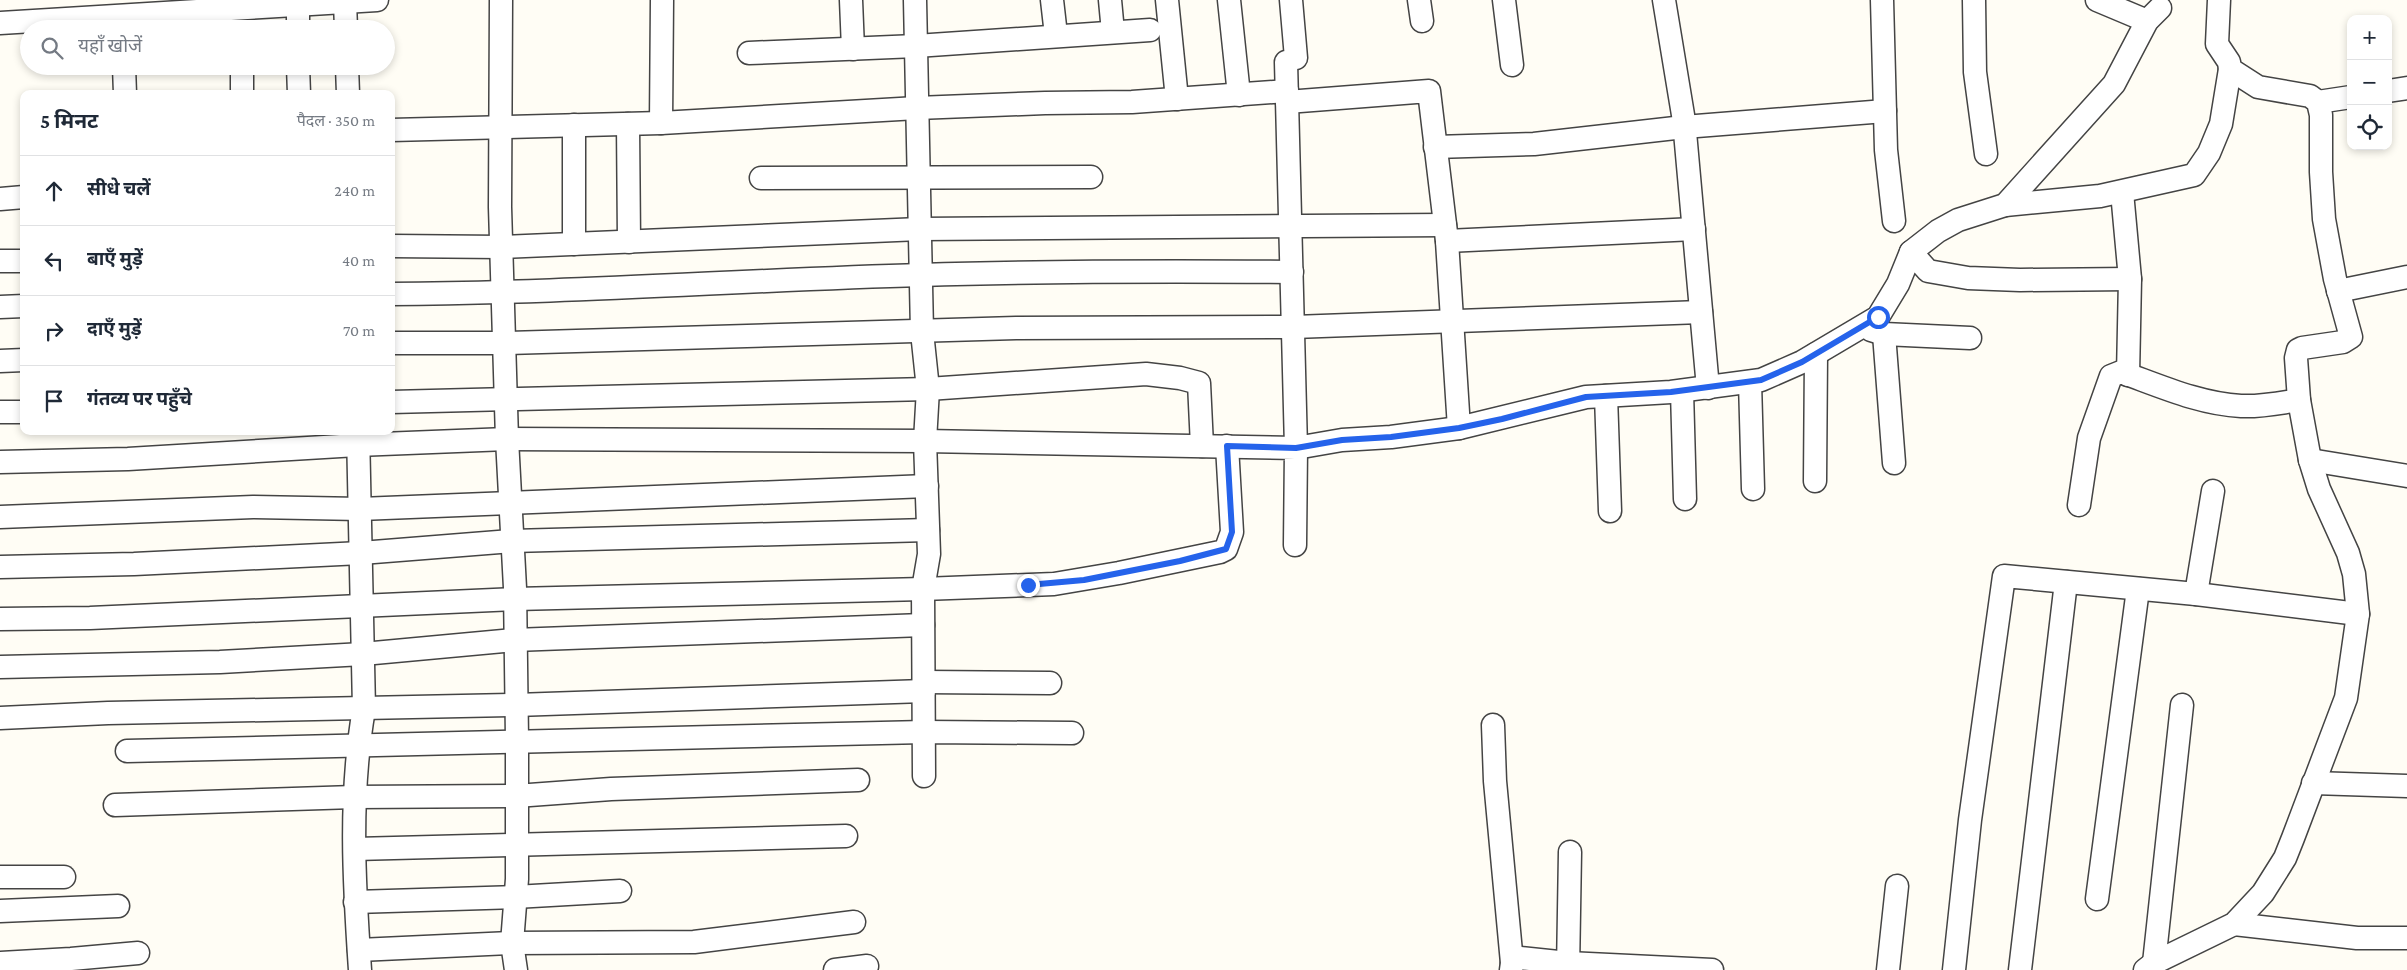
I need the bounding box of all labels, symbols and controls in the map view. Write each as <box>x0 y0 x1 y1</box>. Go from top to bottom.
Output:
map controls <box>2347 15 2392 150</box>
button: + <box>2347 15 2392 60</box>
search box <box>20 20 395 75</box>
icon: search <box>38 34 66 62</box>
text: यहाँ खोजें <box>78 35 142 56</box>
button: − <box>2347 60 2392 105</box>
button: locate <box>2347 105 2392 150</box>
text: 5 मिनट <box>40 109 98 133</box>
text: पैदल · 350 m <box>297 112 375 129</box>
icon: ahead <box>40 177 68 205</box>
text: सीधे चलें <box>87 178 151 199</box>
text: 240 m <box>334 182 375 199</box>
icon: left <box>40 247 68 275</box>
text: बाएँ मुड़ें <box>87 248 143 269</box>
text: 40 m <box>342 252 375 269</box>
route start <box>1867 306 1890 329</box>
icon: right <box>40 317 68 345</box>
text: दाएँ मुड़ें <box>87 318 142 339</box>
text: 70 m <box>343 322 375 339</box>
icon: arrive <box>40 387 68 415</box>
text: गंतव्य पर पहुँचे <box>87 388 192 409</box>
route end <box>1017 574 1040 597</box>

